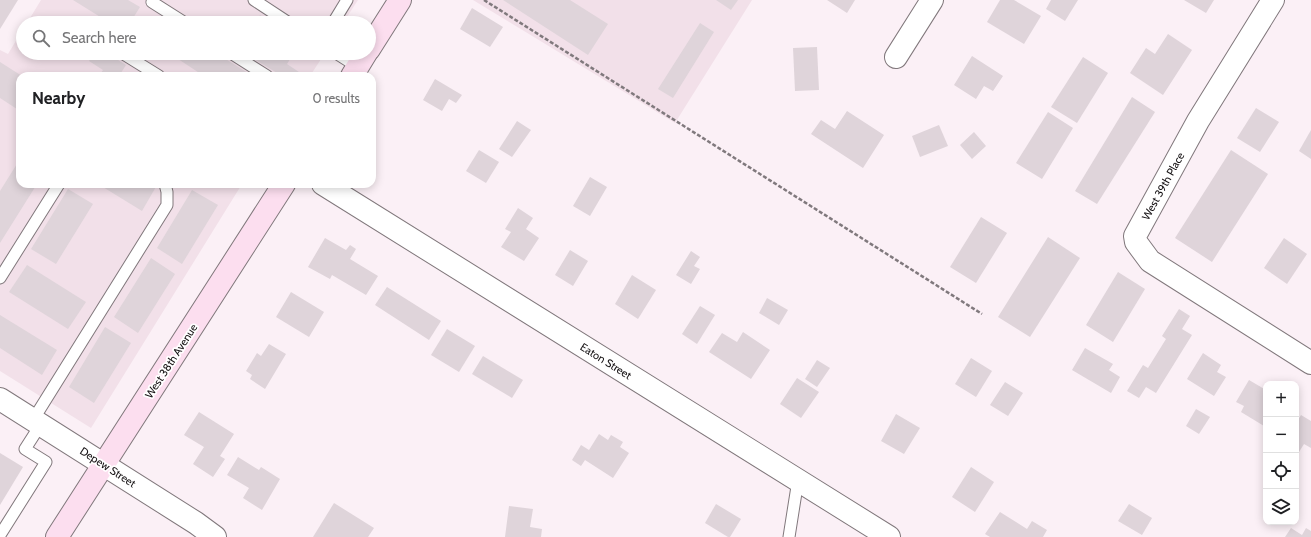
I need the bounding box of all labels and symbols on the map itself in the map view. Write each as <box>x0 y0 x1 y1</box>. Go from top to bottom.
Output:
street label: West 39th Place <box>1139 149 1188 222</box>
street label: West 38th Avenue <box>142 321 200 401</box>
street label: Eaton Street <box>578 340 634 382</box>
street label: Depew Street <box>77 444 139 490</box>

